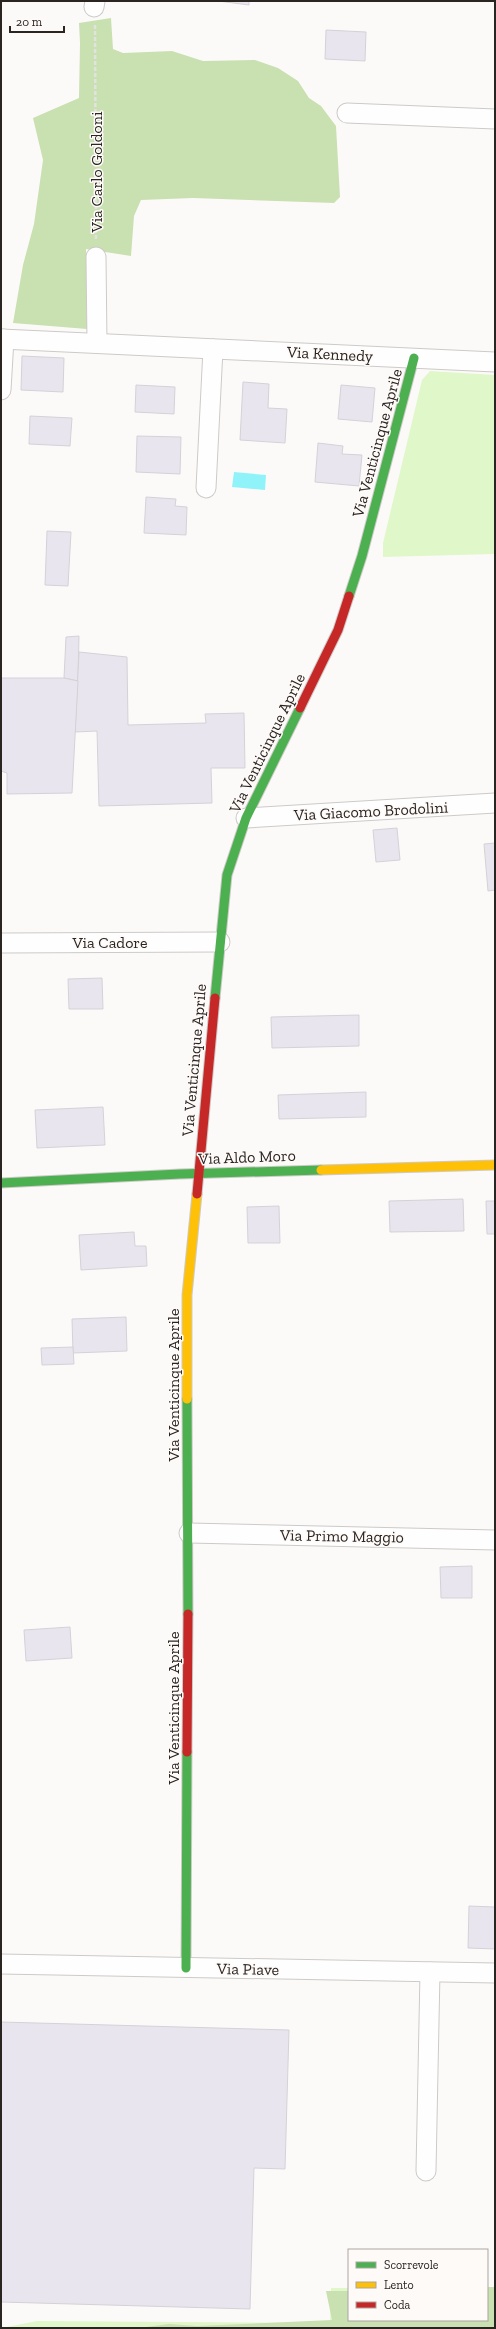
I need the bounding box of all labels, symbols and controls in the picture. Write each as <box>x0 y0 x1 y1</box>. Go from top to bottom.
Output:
scale bar <box>10 8 64 34</box>
text: 20 m <box>16 15 43 29</box>
street label: Via Carlo Goldoni <box>87 111 106 233</box>
street label: Via Kennedy <box>286 342 374 366</box>
street label: Via Venticinque Aprile <box>348 367 406 520</box>
street label: Via Venticinque Aprile <box>224 670 309 817</box>
street label: Via Giacomo Brodolini <box>292 797 449 825</box>
street label: Via Cadore <box>71 933 148 952</box>
street label: Via Venticinque Aprile <box>178 983 210 1138</box>
street label: Via Aldo Moro <box>197 1146 296 1168</box>
street label: Via Venticinque Aprile <box>164 1308 183 1463</box>
street label: Via Primo Maggio <box>279 1525 404 1547</box>
street label: Via Venticinque Aprile <box>164 1631 183 1786</box>
street label: Via Piave <box>216 1959 279 1979</box>
legend <box>348 2249 488 2321</box>
text: Scorrevole <box>384 2258 439 2272</box>
text: Lento <box>384 2278 414 2292</box>
text: Coda <box>384 2298 410 2312</box>

